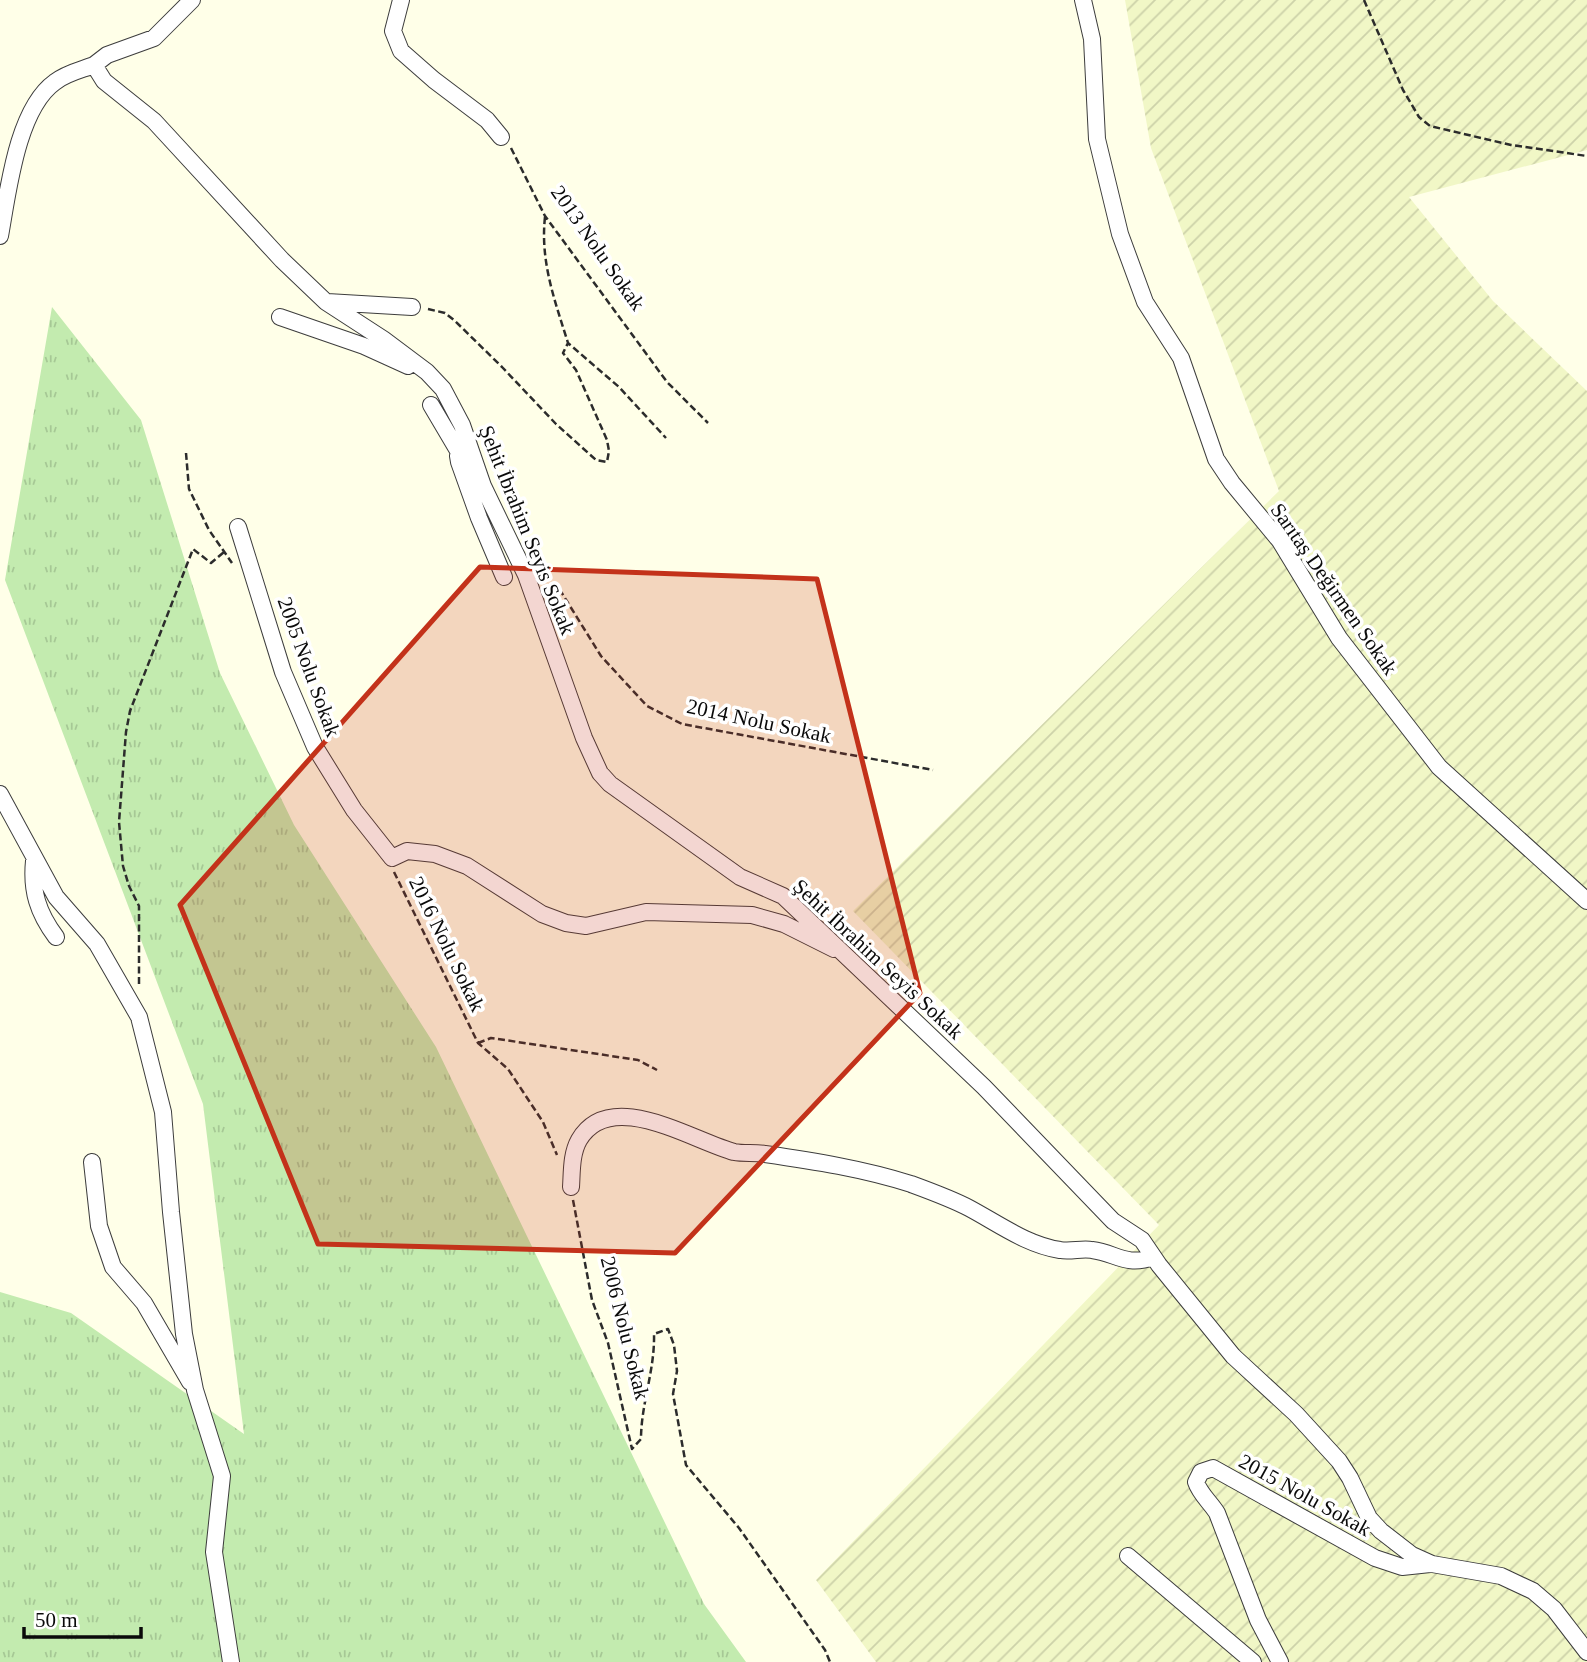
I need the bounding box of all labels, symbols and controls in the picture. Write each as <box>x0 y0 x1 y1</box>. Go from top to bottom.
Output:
street label: 2013 Nolu Sokak <box>546 181 650 316</box>
street label: Şehit İbrahim Seyis Sokak <box>474 422 580 639</box>
street label: Sarıtaş Değirmen Sokak <box>1266 499 1403 680</box>
street label: 2005 Nolu Sokak <box>273 594 346 741</box>
street label: 2014 Nolu Sokak <box>685 694 834 748</box>
street label: 2016 Nolu Sokak <box>404 873 490 1016</box>
street label: Şehit İbrahim Seyis Sokak <box>788 874 968 1044</box>
street label: 2006 Nolu Sokak <box>596 1254 655 1403</box>
street label: 2015 Nolu Sokak <box>1235 1449 1376 1541</box>
scale bar <box>24 1596 142 1640</box>
text: 50 m <box>35 1608 78 1632</box>

